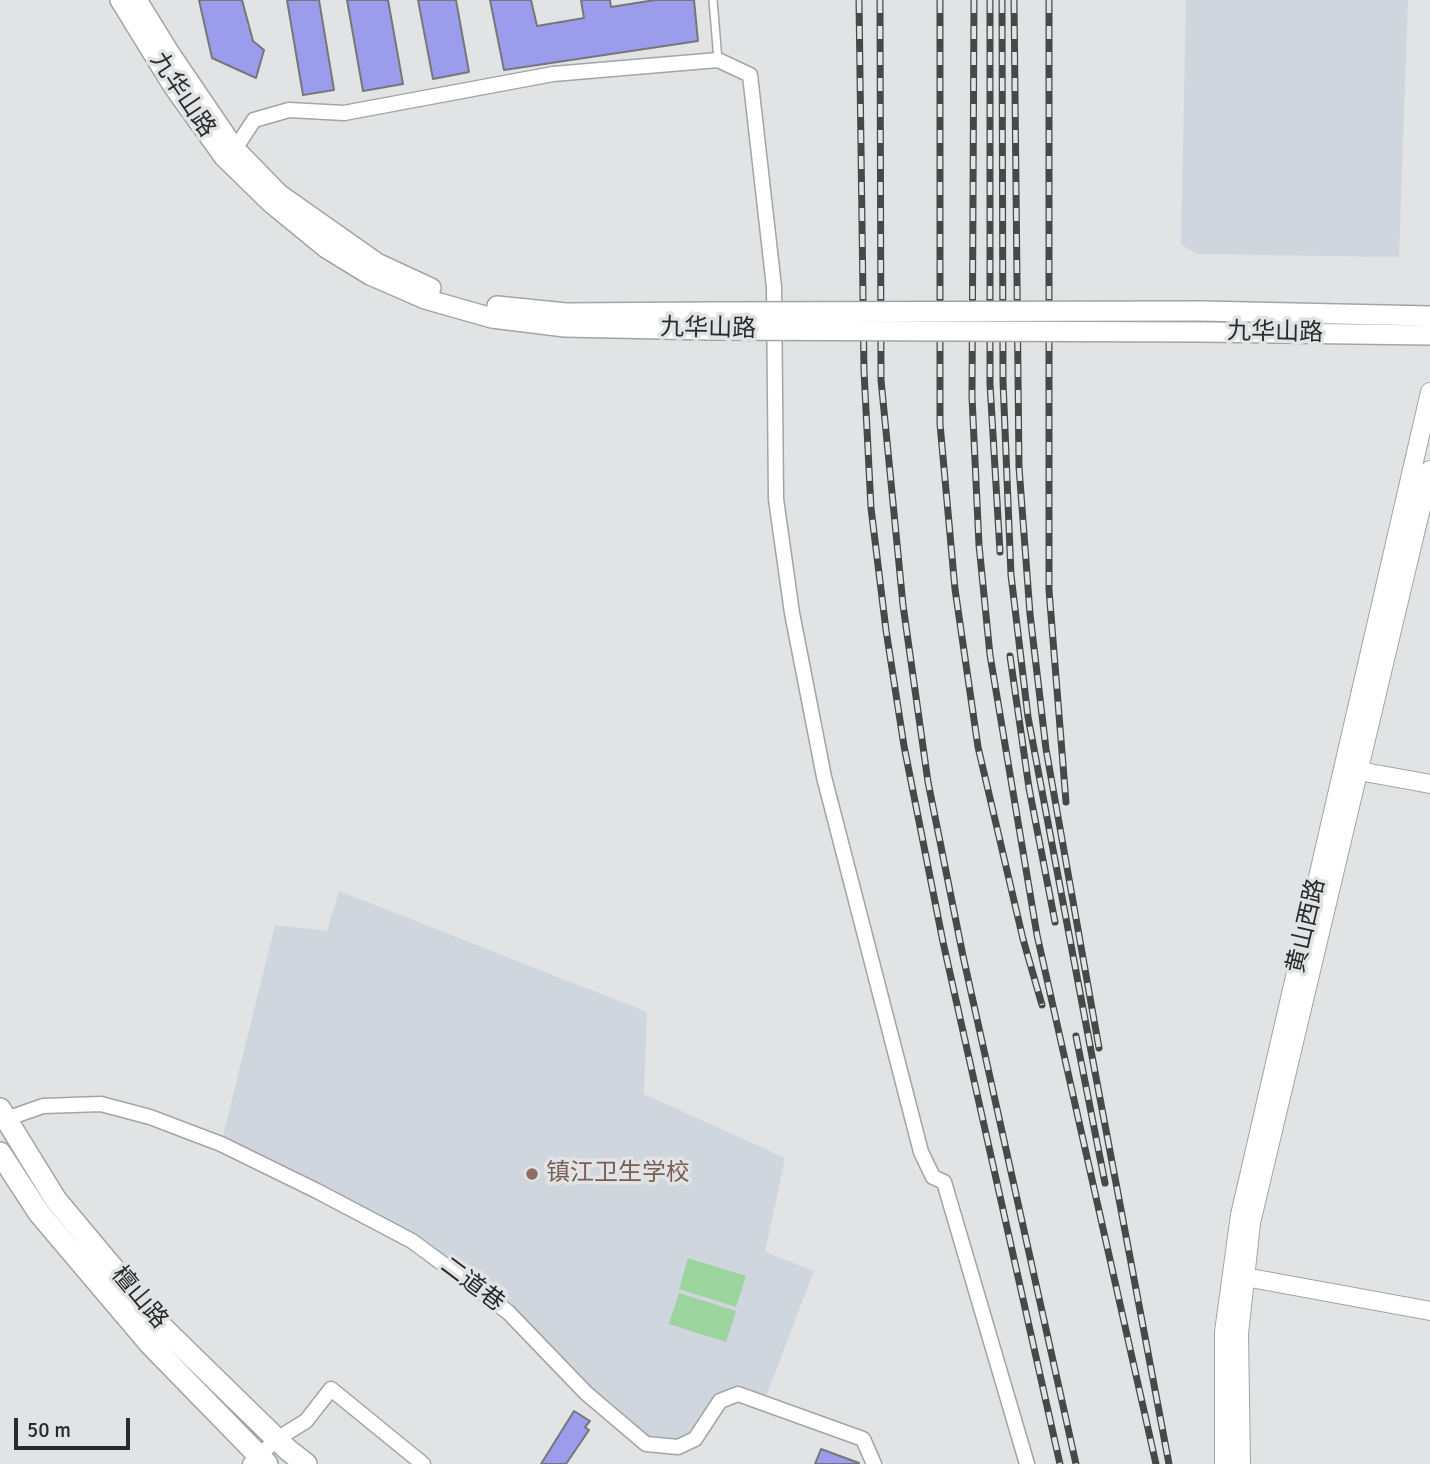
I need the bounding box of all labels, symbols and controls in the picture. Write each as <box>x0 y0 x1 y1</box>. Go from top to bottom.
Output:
street label: 九华山路 <box>143 47 221 143</box>
street label: 九华山路 <box>660 314 756 344</box>
street label: 九华山路 <box>1227 318 1323 348</box>
street label: 黄山西路 <box>1282 876 1332 976</box>
place label: 镇江卫生学校 <box>546 1160 690 1188</box>
marker: 镇江卫生学校 <box>524 1166 540 1182</box>
street label: 二道巷 <box>435 1252 509 1318</box>
street label: 檀山路 <box>105 1261 173 1335</box>
scale bar <box>18 1404 133 1448</box>
text: 50 m <box>27 1417 71 1443</box>

